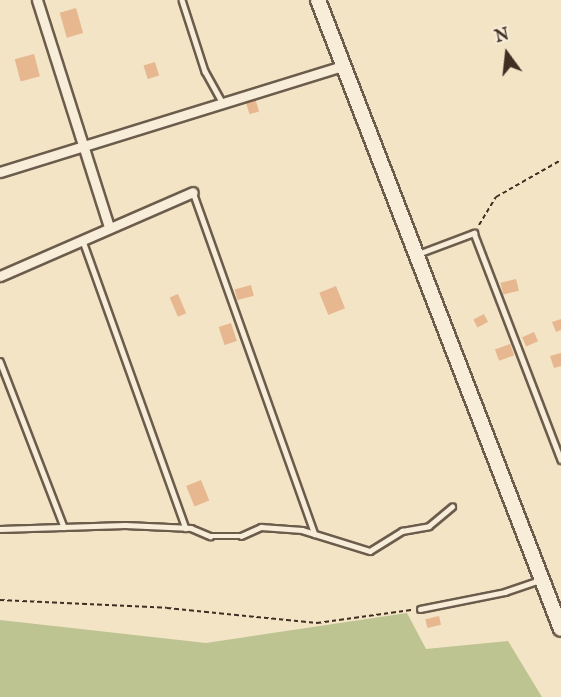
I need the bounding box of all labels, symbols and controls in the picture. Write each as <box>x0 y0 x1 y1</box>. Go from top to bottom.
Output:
north arrow <box>477 24 537 84</box>
text: N <box>493 25 512 48</box>

